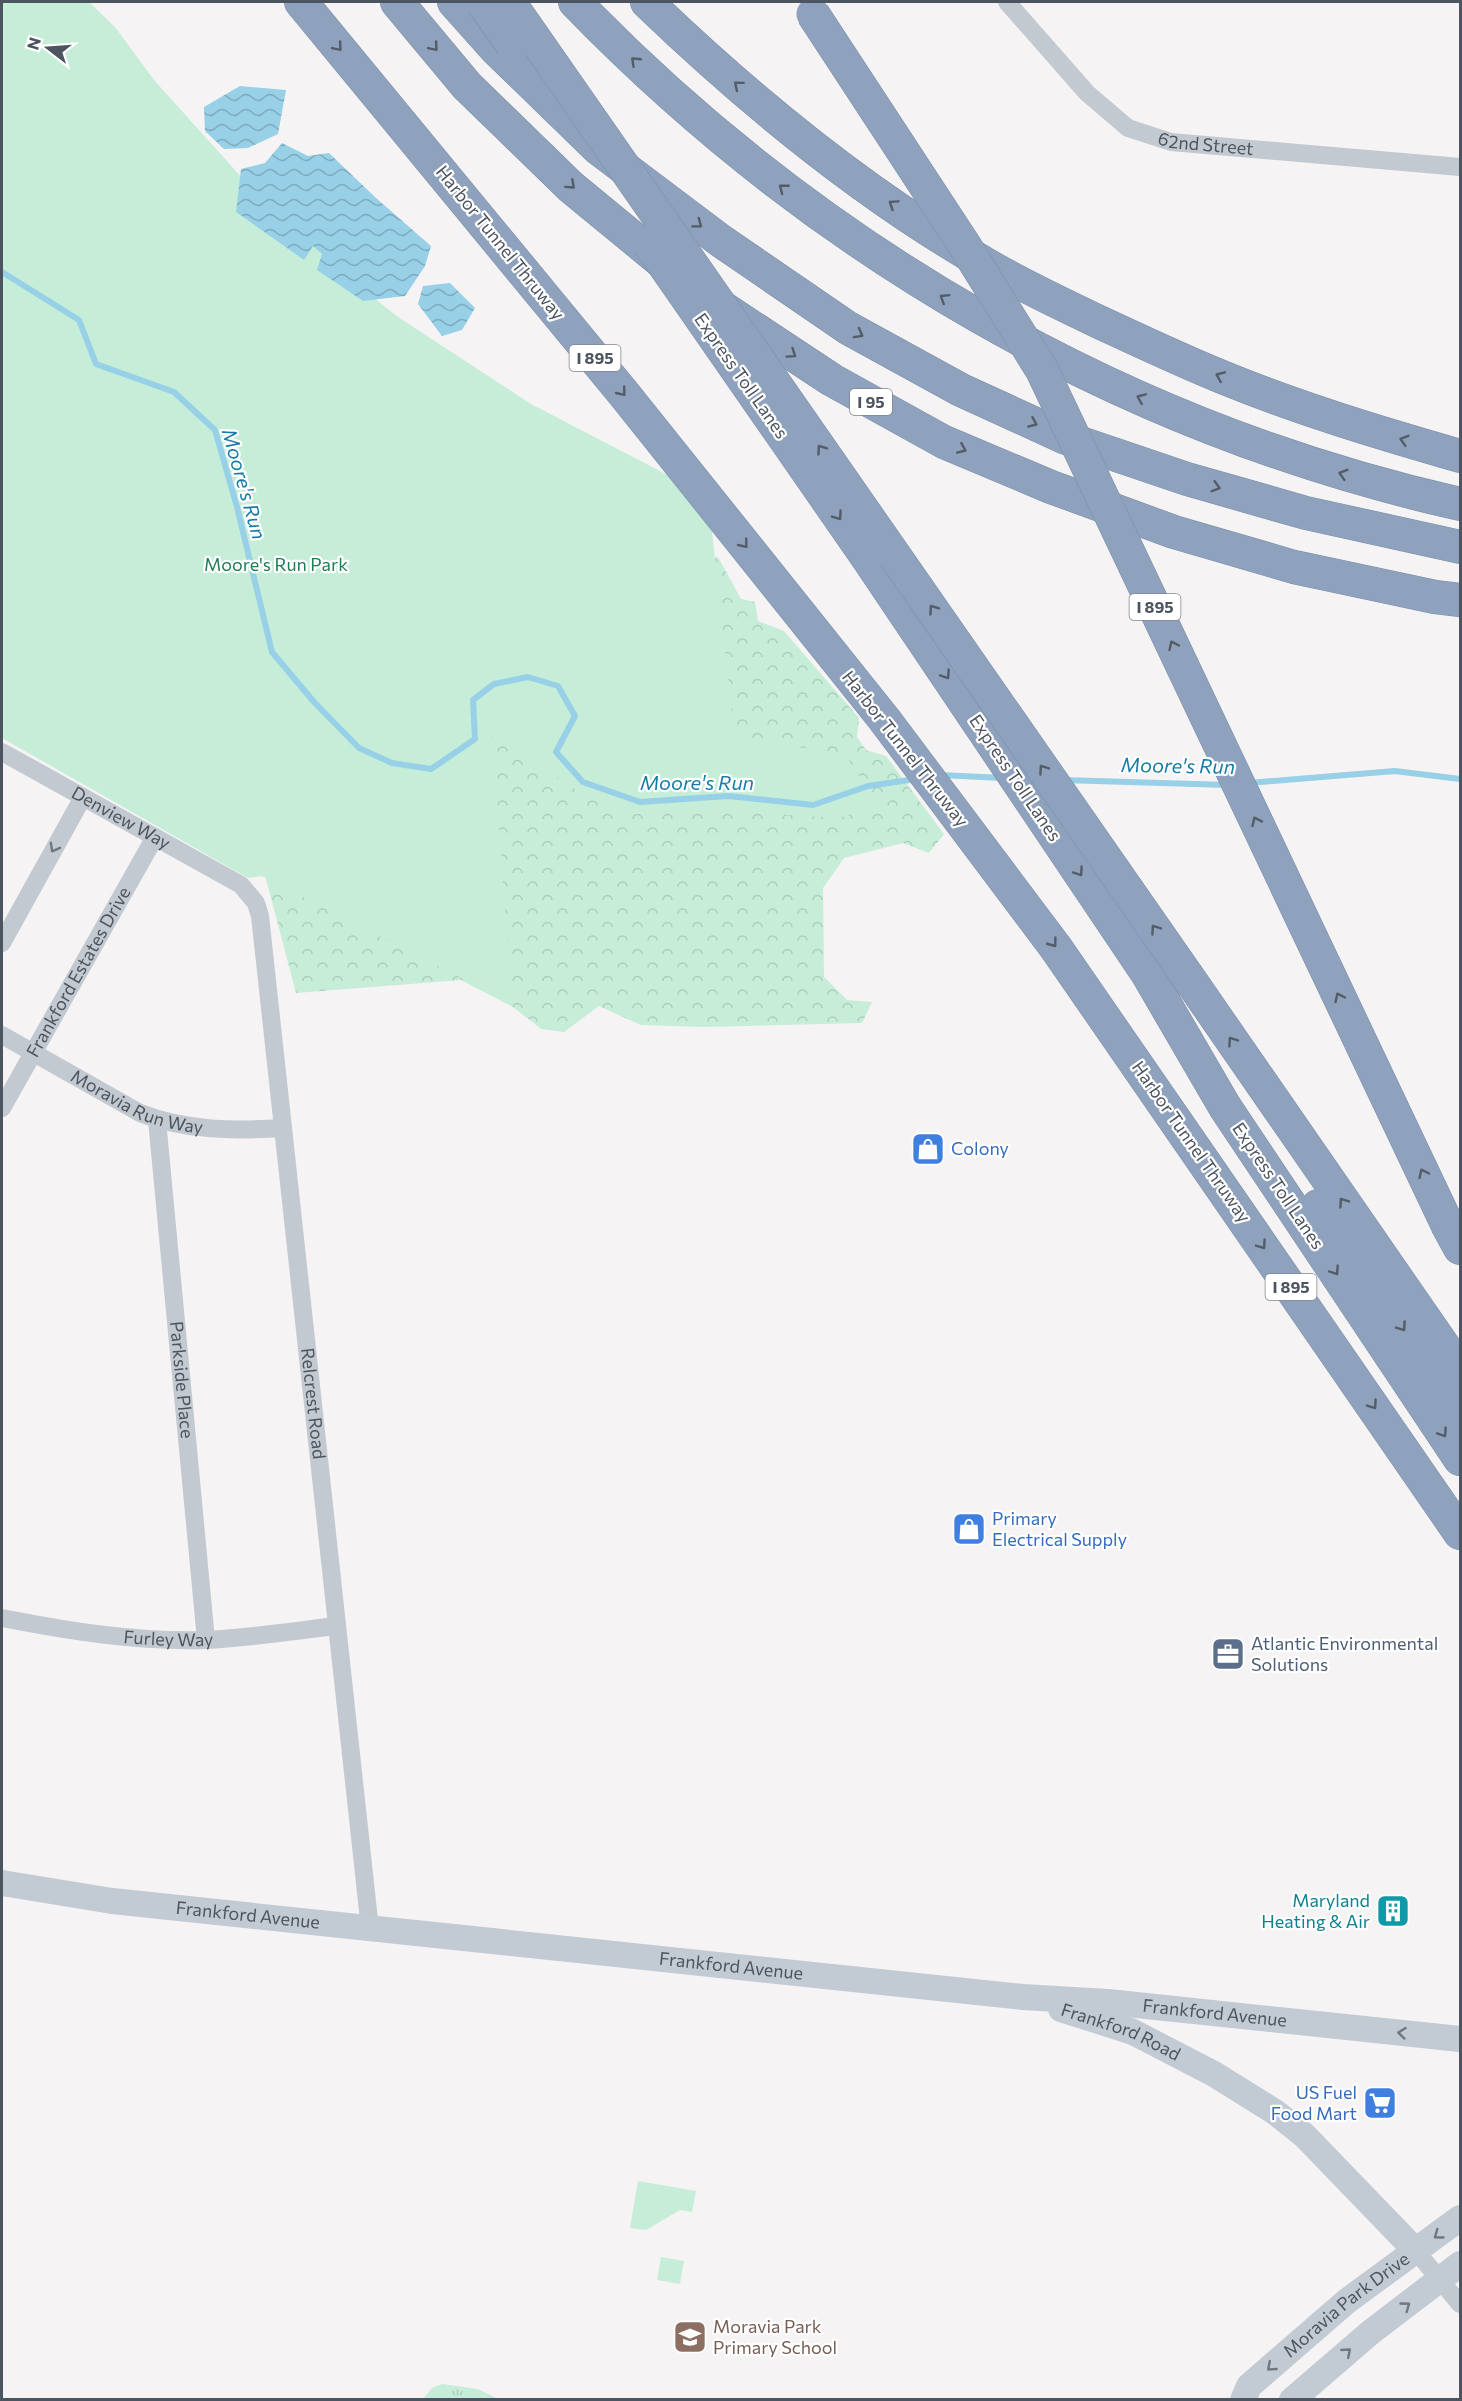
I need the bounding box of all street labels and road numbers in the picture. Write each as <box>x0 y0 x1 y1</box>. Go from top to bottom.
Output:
street label: 62nd Street <box>1155 126 1254 159</box>
street label: Harbor Tunnel Thruway <box>432 161 570 324</box>
street label: Express Toll Lanes <box>690 308 793 442</box>
road number: I 895 <box>570 345 620 371</box>
road number: I 95 <box>850 389 892 415</box>
road number: I 895 <box>1130 594 1180 620</box>
street label: Harbor Tunnel Thruway <box>838 666 974 831</box>
street label: Express Toll Lanes <box>965 710 1066 845</box>
street label: Denview Way <box>68 781 175 854</box>
street label: Frankford Estates Drive <box>21 883 135 1061</box>
street label: Harbor Tunnel Thruway <box>1128 1056 1256 1226</box>
street label: Moravia Run Way <box>67 1064 204 1138</box>
street label: Express Toll Lanes <box>1228 1118 1329 1253</box>
road number: I 895 <box>1266 1274 1316 1300</box>
street label: Parkside Place <box>166 1320 199 1439</box>
street label: Relcrest Road <box>297 1347 331 1460</box>
street label: Furley Way <box>123 1625 214 1650</box>
street label: Frankford Avenue <box>175 1896 321 1933</box>
street label: Frankford Avenue <box>658 1947 804 1984</box>
street label: Frankford Avenue <box>1142 1994 1288 2031</box>
street label: Frankford Road <box>1059 1998 1185 2065</box>
street label: Moravia Park Drive <box>1278 2247 1413 2361</box>

